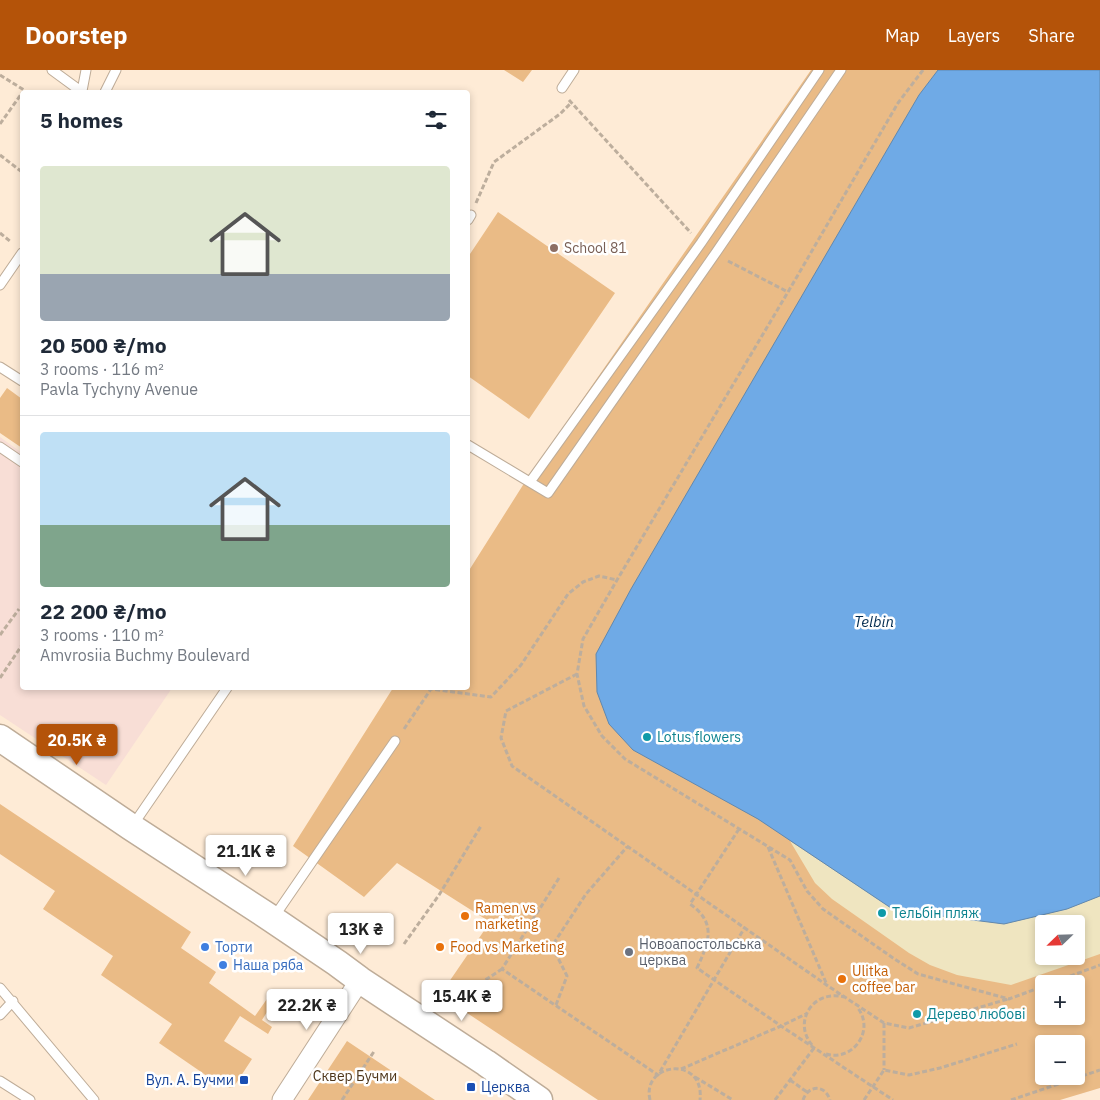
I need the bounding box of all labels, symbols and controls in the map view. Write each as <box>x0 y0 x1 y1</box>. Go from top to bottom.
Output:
text: Doorstep <box>25 19 128 51</box>
text: Map <box>885 24 920 47</box>
text: Layers <box>948 24 1000 47</box>
text: Share <box>1028 24 1075 47</box>
text: 5 homes <box>40 106 123 134</box>
icon: filters <box>422 106 450 134</box>
icon: home <box>200 199 290 289</box>
place label: School 81 <box>564 239 627 257</box>
marker: School 81 <box>548 242 560 254</box>
text: 20 500 ₴/mo <box>40 331 167 359</box>
text: 3 rooms · 116 m² <box>40 359 164 379</box>
text: Pavla Tychyny Avenue <box>40 379 198 399</box>
icon: home <box>200 464 290 554</box>
text: 22 200 ₴/mo <box>40 597 167 625</box>
water label: Telbin <box>854 612 894 631</box>
text: 3 rooms · 110 m² <box>40 625 164 645</box>
text: Amvrosiia Buchmy Boulevard <box>40 645 250 665</box>
pin: 20.5K ₴ <box>31 724 123 766</box>
place label: Lotus flowers <box>657 728 741 746</box>
text: 20.5K ₴ <box>48 730 106 750</box>
marker: Lotus flowers <box>641 731 653 743</box>
pin: 21.1K ₴ <box>200 834 292 877</box>
text: 21.1K ₴ <box>217 841 275 861</box>
place label: Ramen vs marketing <box>475 899 539 933</box>
place label: Тельбін пляж <box>892 904 979 922</box>
marker: Тельбін пляж <box>876 907 888 919</box>
marker: Ramen vs marketing <box>459 910 471 922</box>
pin: 13K ₴ <box>326 912 396 955</box>
north arrow <box>1035 915 1085 965</box>
map controls <box>1035 915 1085 1085</box>
text: 13K ₴ <box>339 919 383 939</box>
place label: Новоапостольська церква <box>639 935 762 969</box>
place label: Торти <box>215 938 253 956</box>
place label: Food vs Marketing <box>450 938 565 956</box>
marker: Торти <box>199 941 211 953</box>
marker: Food vs Marketing <box>434 941 446 953</box>
marker: Новоапостольська церква <box>623 946 635 958</box>
place label: Наша ряба <box>233 956 304 974</box>
marker: Наша ряба <box>217 959 229 971</box>
place label: Ulitka coffee bar <box>852 962 915 996</box>
marker: Ulitka coffee bar <box>836 973 848 985</box>
button: + <box>1035 975 1085 1025</box>
pin: 15.4K ₴ <box>416 980 508 1022</box>
text: 15.4K ₴ <box>433 986 491 1006</box>
pin: 22.2K ₴ <box>261 988 353 1031</box>
text: 22.2K ₴ <box>278 995 336 1015</box>
place label: Дерево любові <box>927 1005 1026 1023</box>
marker: Дерево любові <box>911 1008 923 1020</box>
button: − <box>1035 1035 1085 1085</box>
park label: Сквер Бучми <box>313 1067 397 1085</box>
place label: Вул. А. Бучми <box>146 1071 234 1089</box>
marker: Вул. А. Бучми <box>238 1074 250 1086</box>
place label: Церква <box>481 1078 530 1096</box>
marker: Церква <box>465 1081 477 1093</box>

